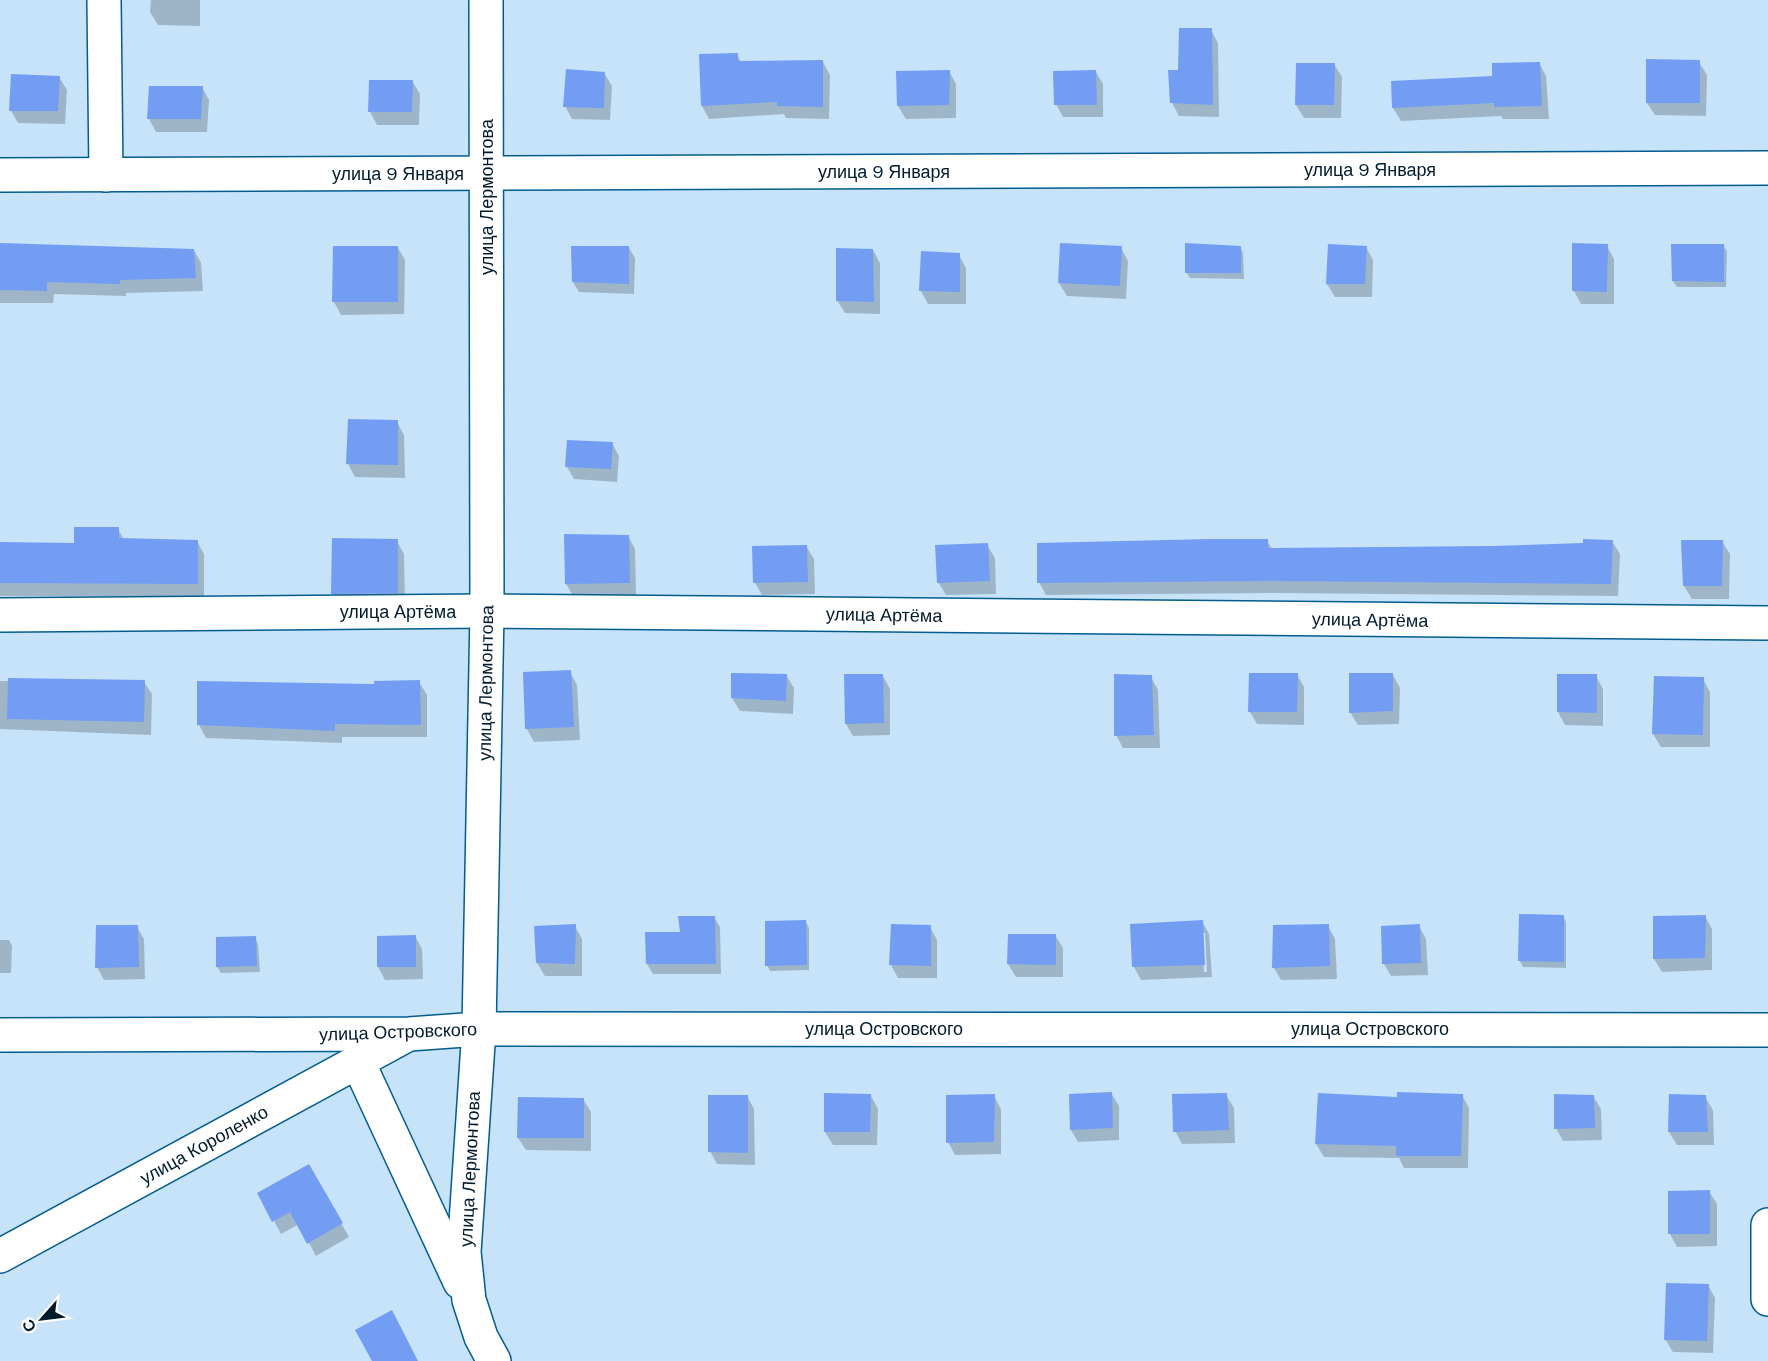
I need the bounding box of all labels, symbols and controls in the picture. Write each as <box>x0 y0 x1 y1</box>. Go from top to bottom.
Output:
street label: улица Лермонтова <box>475 118 499 275</box>
street label: улица 9 Января <box>1304 158 1436 182</box>
street label: улица 9 Января <box>818 160 950 184</box>
street label: улица 9 Января <box>332 162 464 186</box>
street label: улица Артёма <box>340 600 457 624</box>
street label: улица Артёма <box>826 602 943 628</box>
street label: улица Лермонтова <box>473 604 499 761</box>
street label: улица Артёма <box>1312 607 1429 633</box>
street label: улица Островского <box>319 1017 477 1047</box>
street label: улица Островского <box>805 1017 963 1041</box>
street label: улица Островского <box>1291 1017 1449 1041</box>
street label: улица Лермонтова <box>454 1090 486 1247</box>
street label: улица Короленко <box>136 1100 272 1190</box>
north arrow <box>12 1289 72 1349</box>
text: С <box>17 1315 41 1336</box>

